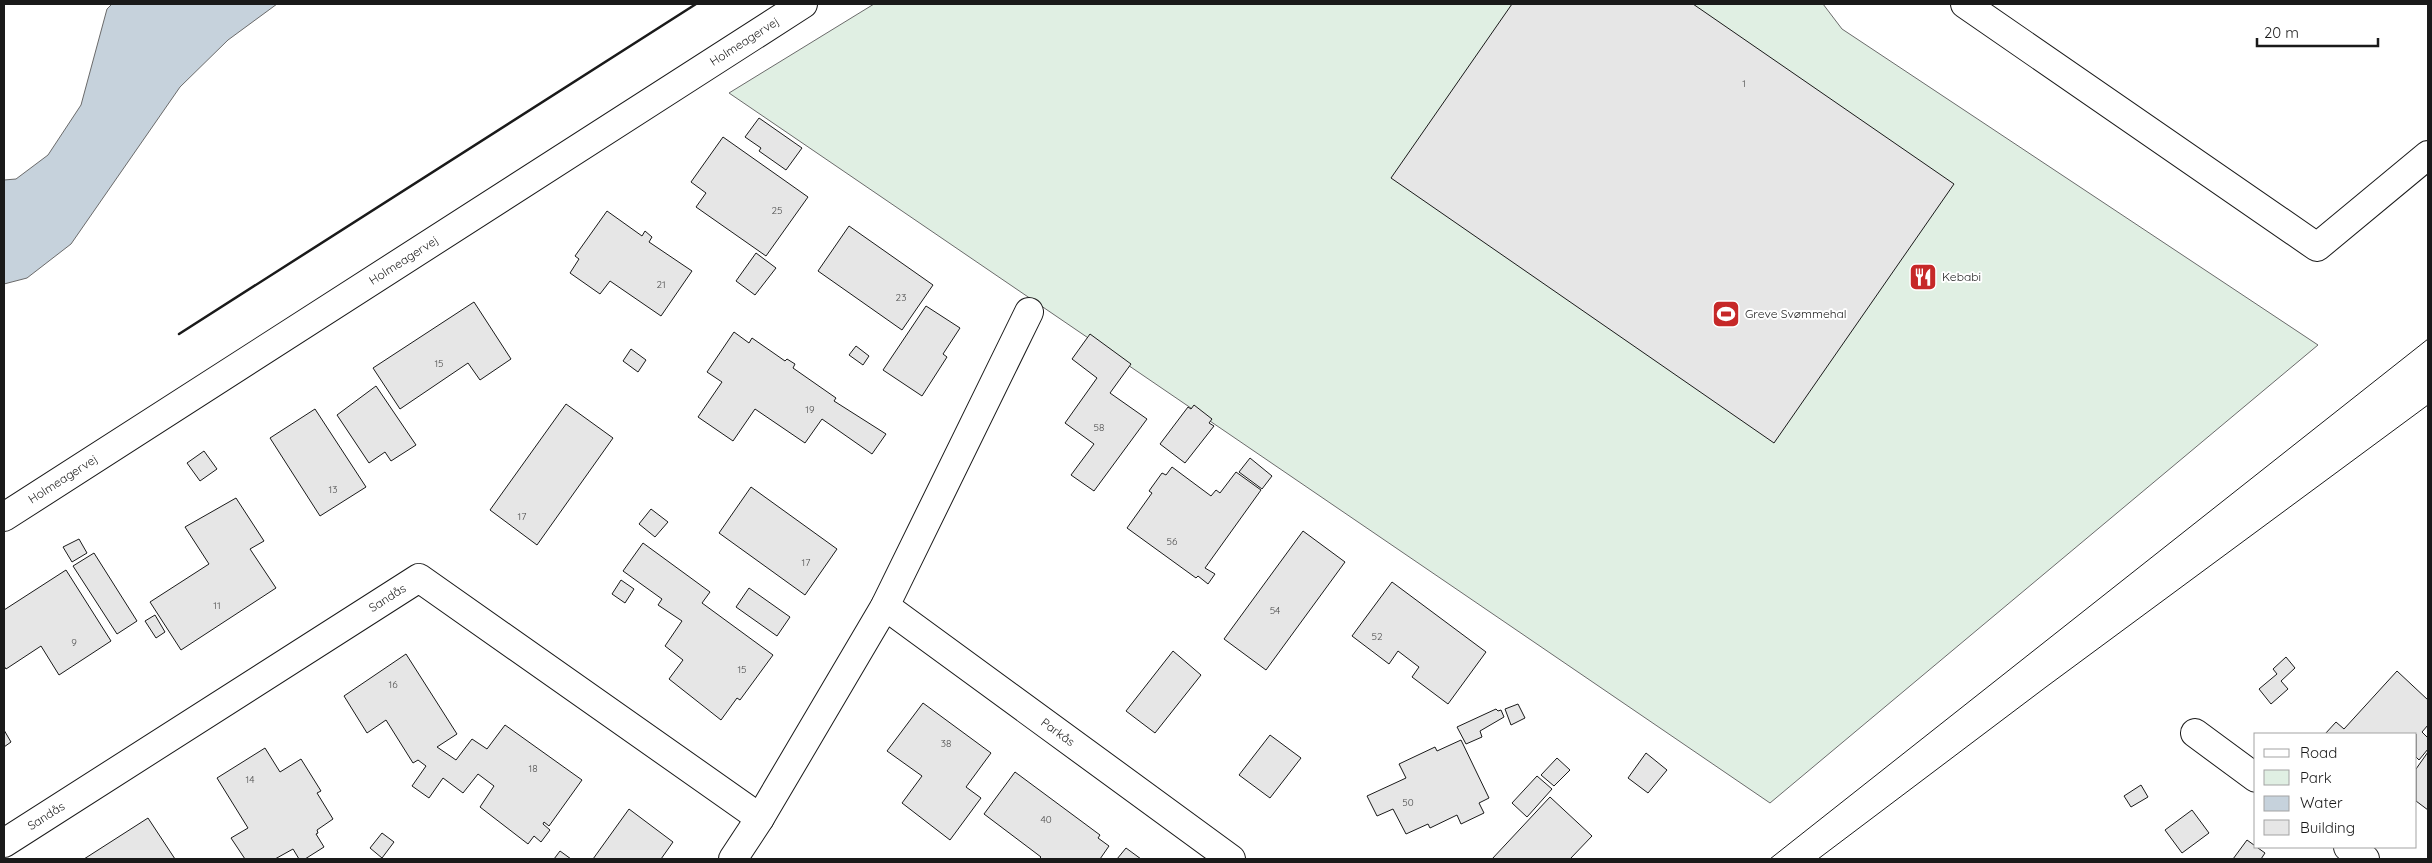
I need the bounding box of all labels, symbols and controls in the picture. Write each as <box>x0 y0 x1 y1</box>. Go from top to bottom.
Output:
street label: Holmeagervej <box>707 13 782 69</box>
scale bar <box>2257 15 2378 47</box>
text: 20 m <box>2264 23 2299 42</box>
house number: 1 <box>1742 77 1746 90</box>
house number: 25 <box>772 204 783 217</box>
street label: Holmeagervej <box>366 232 441 288</box>
restaurant icon: Kebabi <box>1908 262 1938 292</box>
place label: Kebabi <box>1942 269 1981 284</box>
house number: 21 <box>656 278 666 291</box>
house number: 23 <box>896 291 906 304</box>
sports icon: Greve Svømmehal <box>1711 299 1741 329</box>
place label: Greve Svømmehal <box>1745 306 1847 321</box>
house number: 15 <box>434 357 444 370</box>
house number: 19 <box>805 403 815 416</box>
house number: 58 <box>1094 421 1104 434</box>
street label: Holmeagervej <box>25 451 100 506</box>
house number: 13 <box>329 483 337 496</box>
house number: 17 <box>518 510 526 523</box>
house number: 56 <box>1167 535 1178 548</box>
house number: 17 <box>802 556 810 569</box>
street label: Sandås <box>366 580 409 615</box>
house number: 11 <box>213 599 221 612</box>
house number: 54 <box>1270 604 1280 617</box>
house number: 52 <box>1372 630 1383 643</box>
house number: 9 <box>71 636 77 649</box>
house number: 15 <box>737 663 747 676</box>
house number: 16 <box>388 678 398 691</box>
street label: Parkås <box>1038 715 1078 749</box>
legend <box>2254 733 2417 848</box>
house number: 38 <box>941 737 951 750</box>
text: Road <box>2300 743 2337 762</box>
house number: 18 <box>528 762 538 775</box>
text: Park <box>2300 768 2332 787</box>
house number: 14 <box>246 773 254 786</box>
text: Water <box>2300 793 2343 812</box>
house number: 50 <box>1402 796 1414 809</box>
street label: Sandås <box>24 798 68 833</box>
house number: 40 <box>1040 813 1052 826</box>
text: Building <box>2300 818 2355 837</box>

